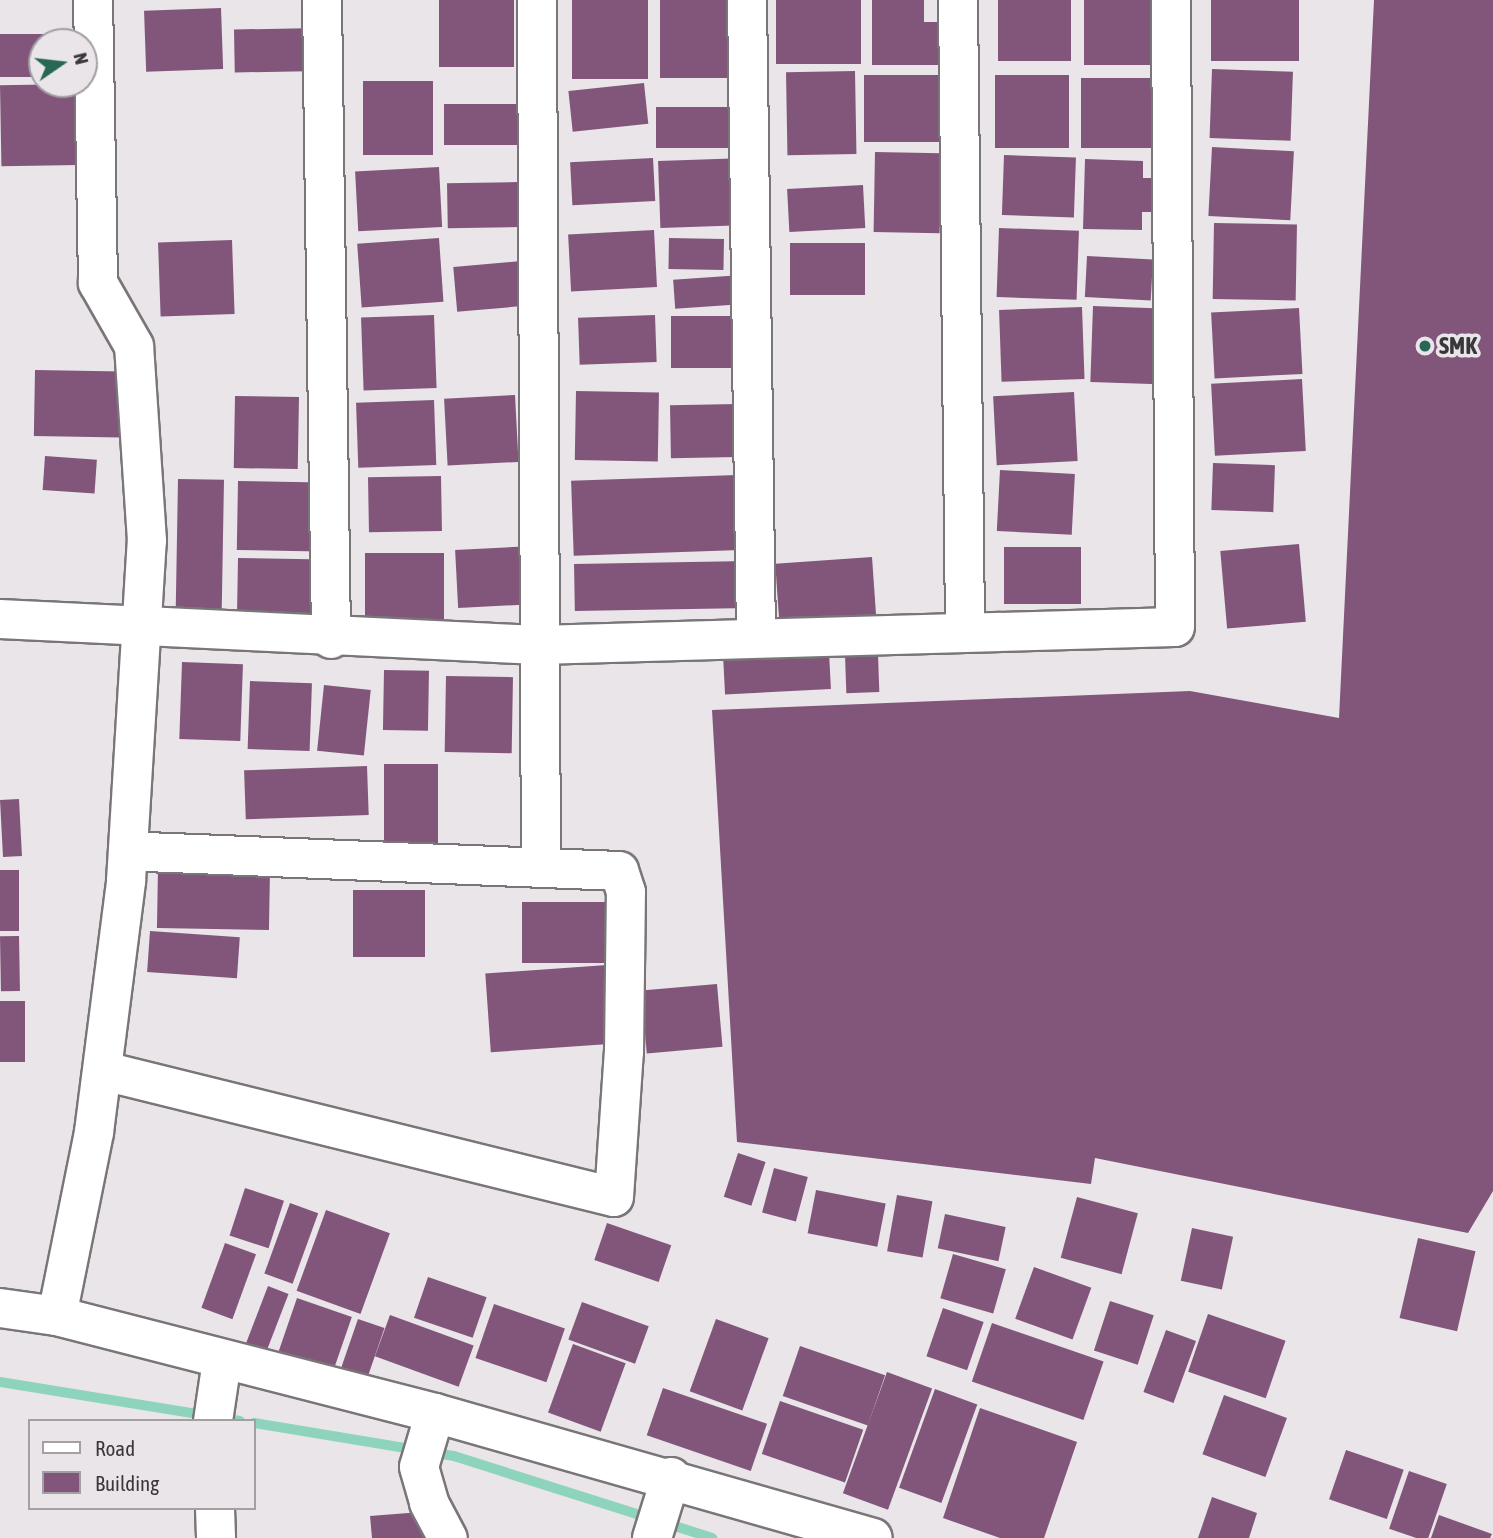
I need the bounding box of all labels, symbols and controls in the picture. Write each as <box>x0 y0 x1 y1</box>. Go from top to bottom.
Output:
north arrow <box>28 28 98 98</box>
text: N <box>69 50 93 67</box>
place label: SMK <box>1439 332 1477 360</box>
marker: SMK <box>1417 338 1433 354</box>
legend <box>28 1419 256 1510</box>
text: Road <box>95 1436 135 1460</box>
text: Building <box>95 1471 159 1495</box>

